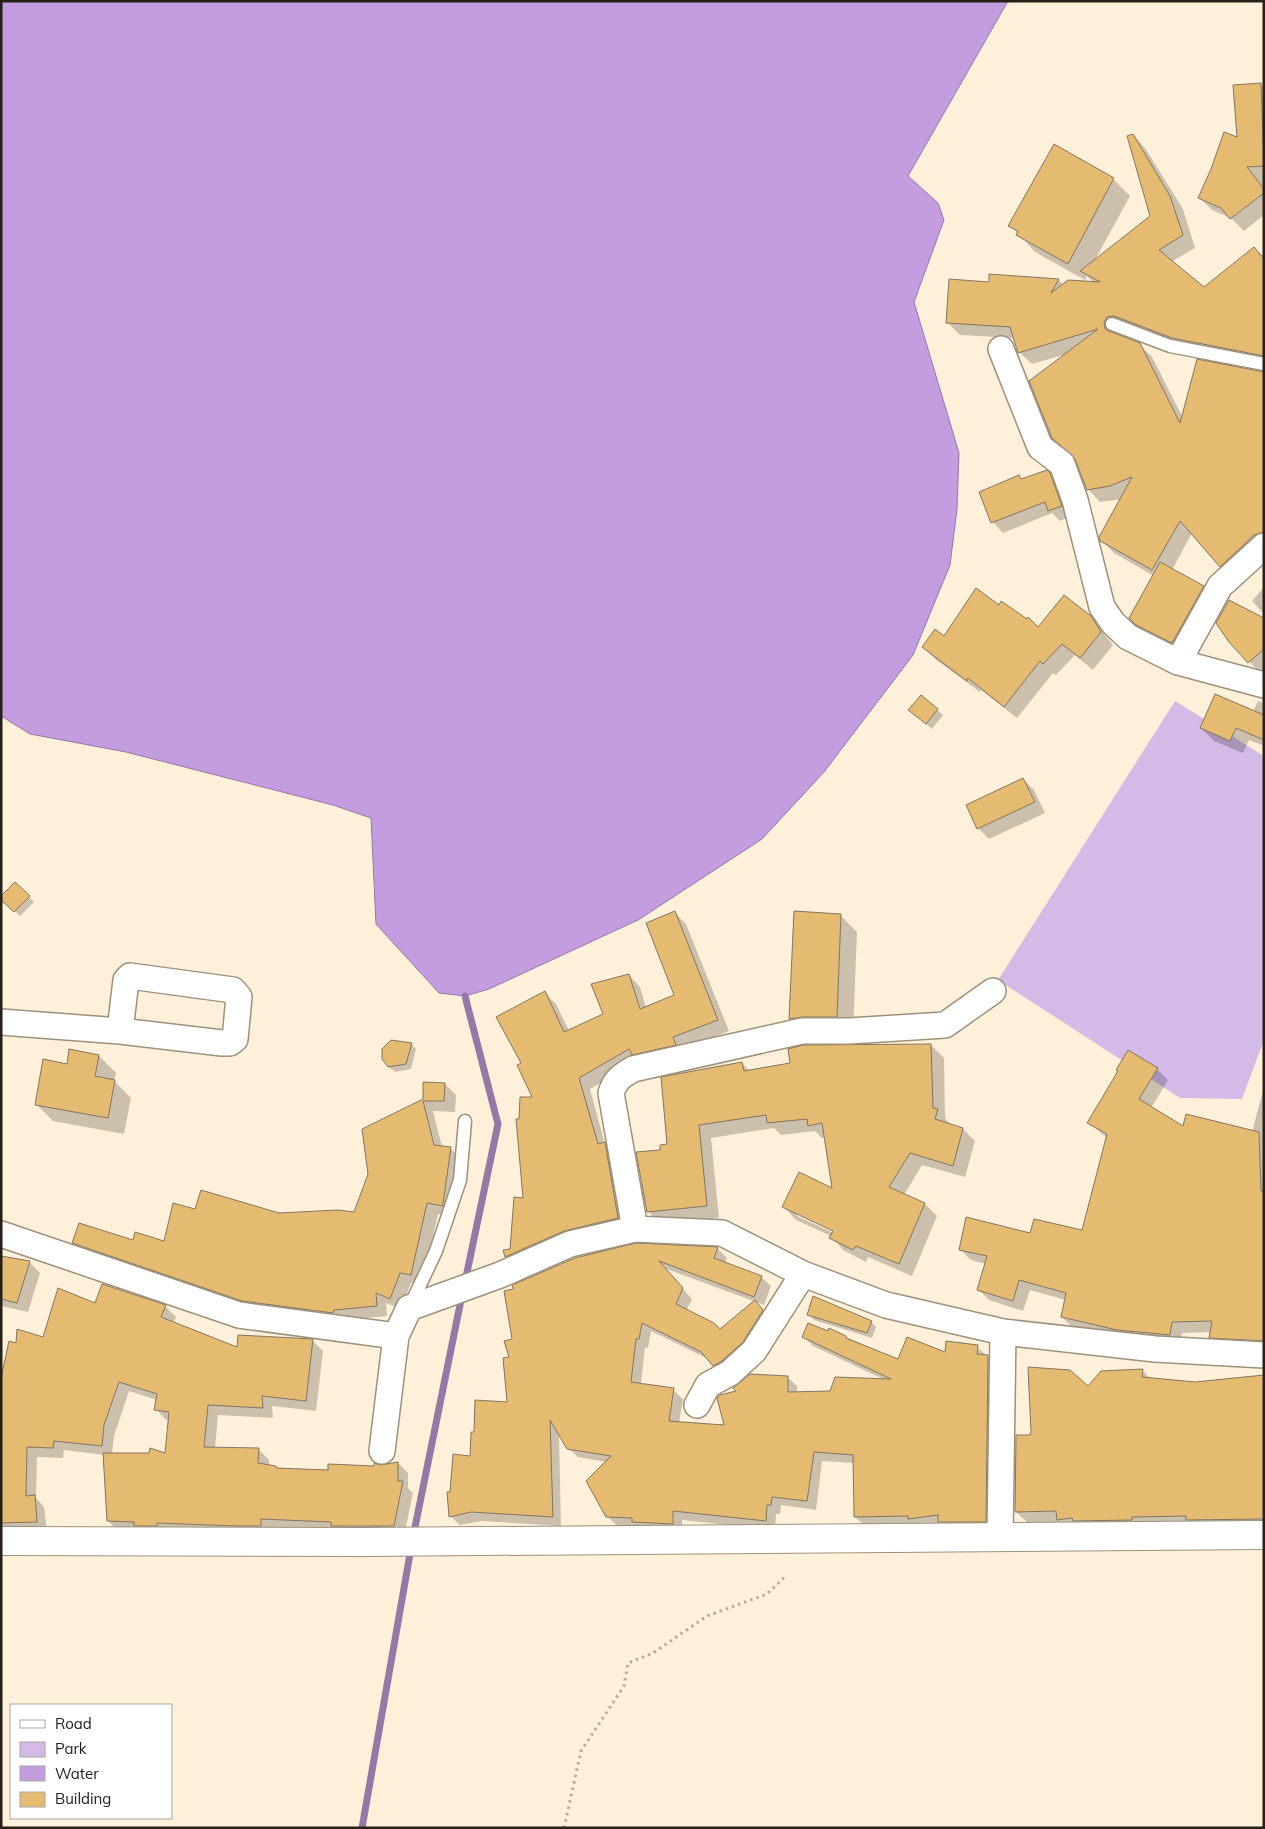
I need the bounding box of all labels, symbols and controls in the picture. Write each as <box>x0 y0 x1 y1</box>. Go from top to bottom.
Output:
legend <box>10 1704 172 1819</box>
text: Road <box>55 1714 92 1733</box>
text: Park <box>55 1739 87 1758</box>
text: Water <box>55 1764 99 1783</box>
text: Building <box>55 1789 111 1808</box>

